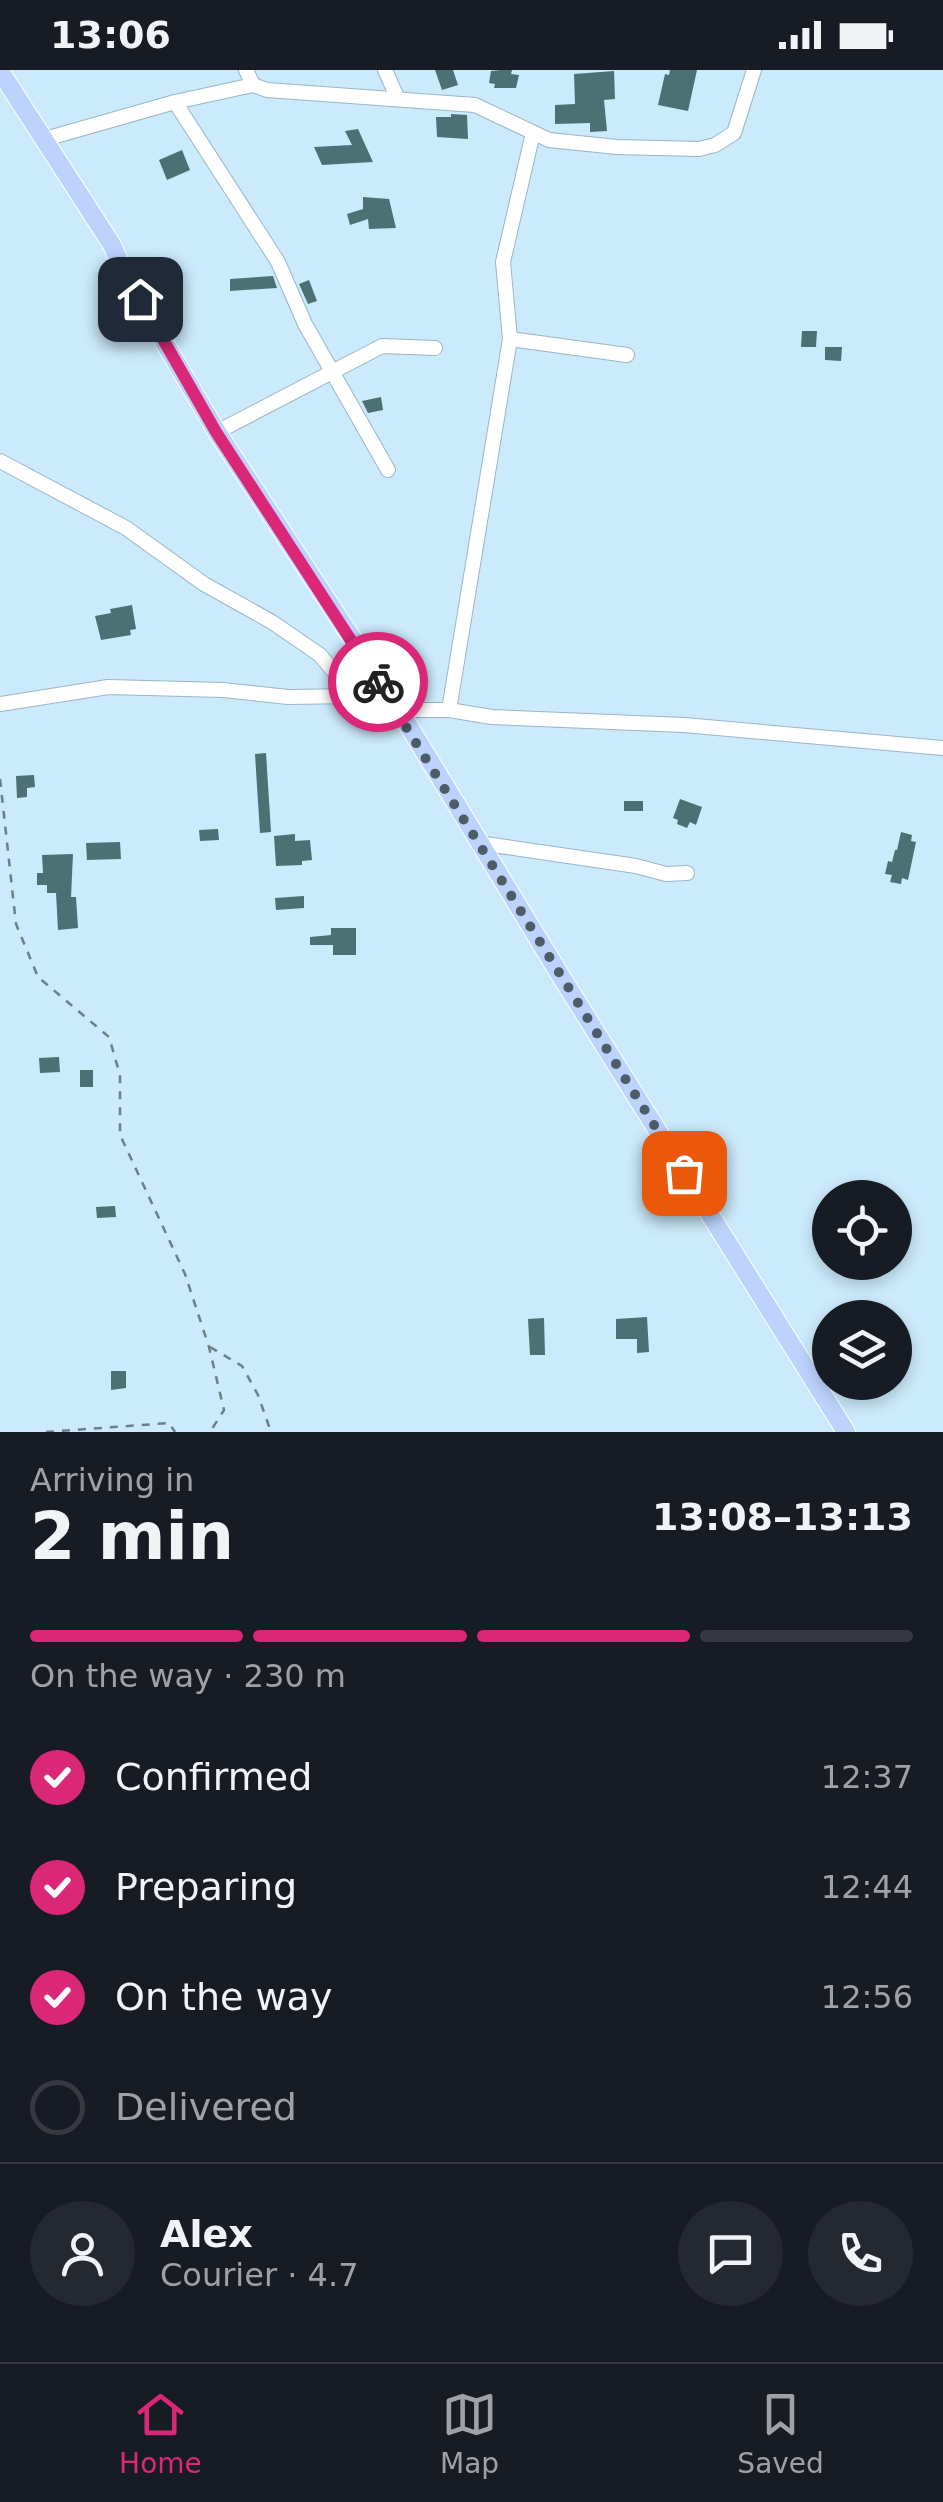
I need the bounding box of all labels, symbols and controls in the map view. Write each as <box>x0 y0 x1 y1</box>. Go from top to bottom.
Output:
text: 13:06 <box>50 13 171 57</box>
pin <box>98 257 183 342</box>
icon: home <box>113 272 168 327</box>
courier <box>328 632 428 732</box>
icon: bike <box>351 655 406 710</box>
pin <box>642 1131 727 1216</box>
icon: bag <box>657 1146 712 1201</box>
map controls <box>812 1180 912 1400</box>
button: locate <box>812 1180 912 1280</box>
button: layers <box>812 1300 912 1400</box>
text: Arriving in <box>30 1461 194 1499</box>
text: 13:08–13:13 <box>652 1495 913 1539</box>
text: 2 min <box>30 1499 234 1574</box>
text: On the way · 230 m <box>30 1657 346 1695</box>
icon: check <box>30 1750 85 1805</box>
text: Confirmed <box>115 1755 312 1799</box>
text: 12:37 <box>821 1758 913 1796</box>
icon: check <box>30 1860 85 1915</box>
text: Preparing <box>115 1865 297 1909</box>
text: 12:44 <box>821 1868 913 1906</box>
icon: check <box>30 1970 85 2025</box>
text: On the way <box>115 1975 332 2019</box>
text: 12:56 <box>821 1978 913 2016</box>
text: Delivered <box>115 2085 297 2129</box>
button: person <box>30 2201 135 2306</box>
button: chat <box>678 2201 783 2306</box>
button: phone <box>808 2201 913 2306</box>
text: Alex <box>160 2212 253 2256</box>
text: Courier · 4.7 <box>160 2256 359 2294</box>
tab: Home <box>119 2387 202 2480</box>
tab: Map <box>440 2387 499 2480</box>
tab: Saved <box>737 2387 824 2480</box>

